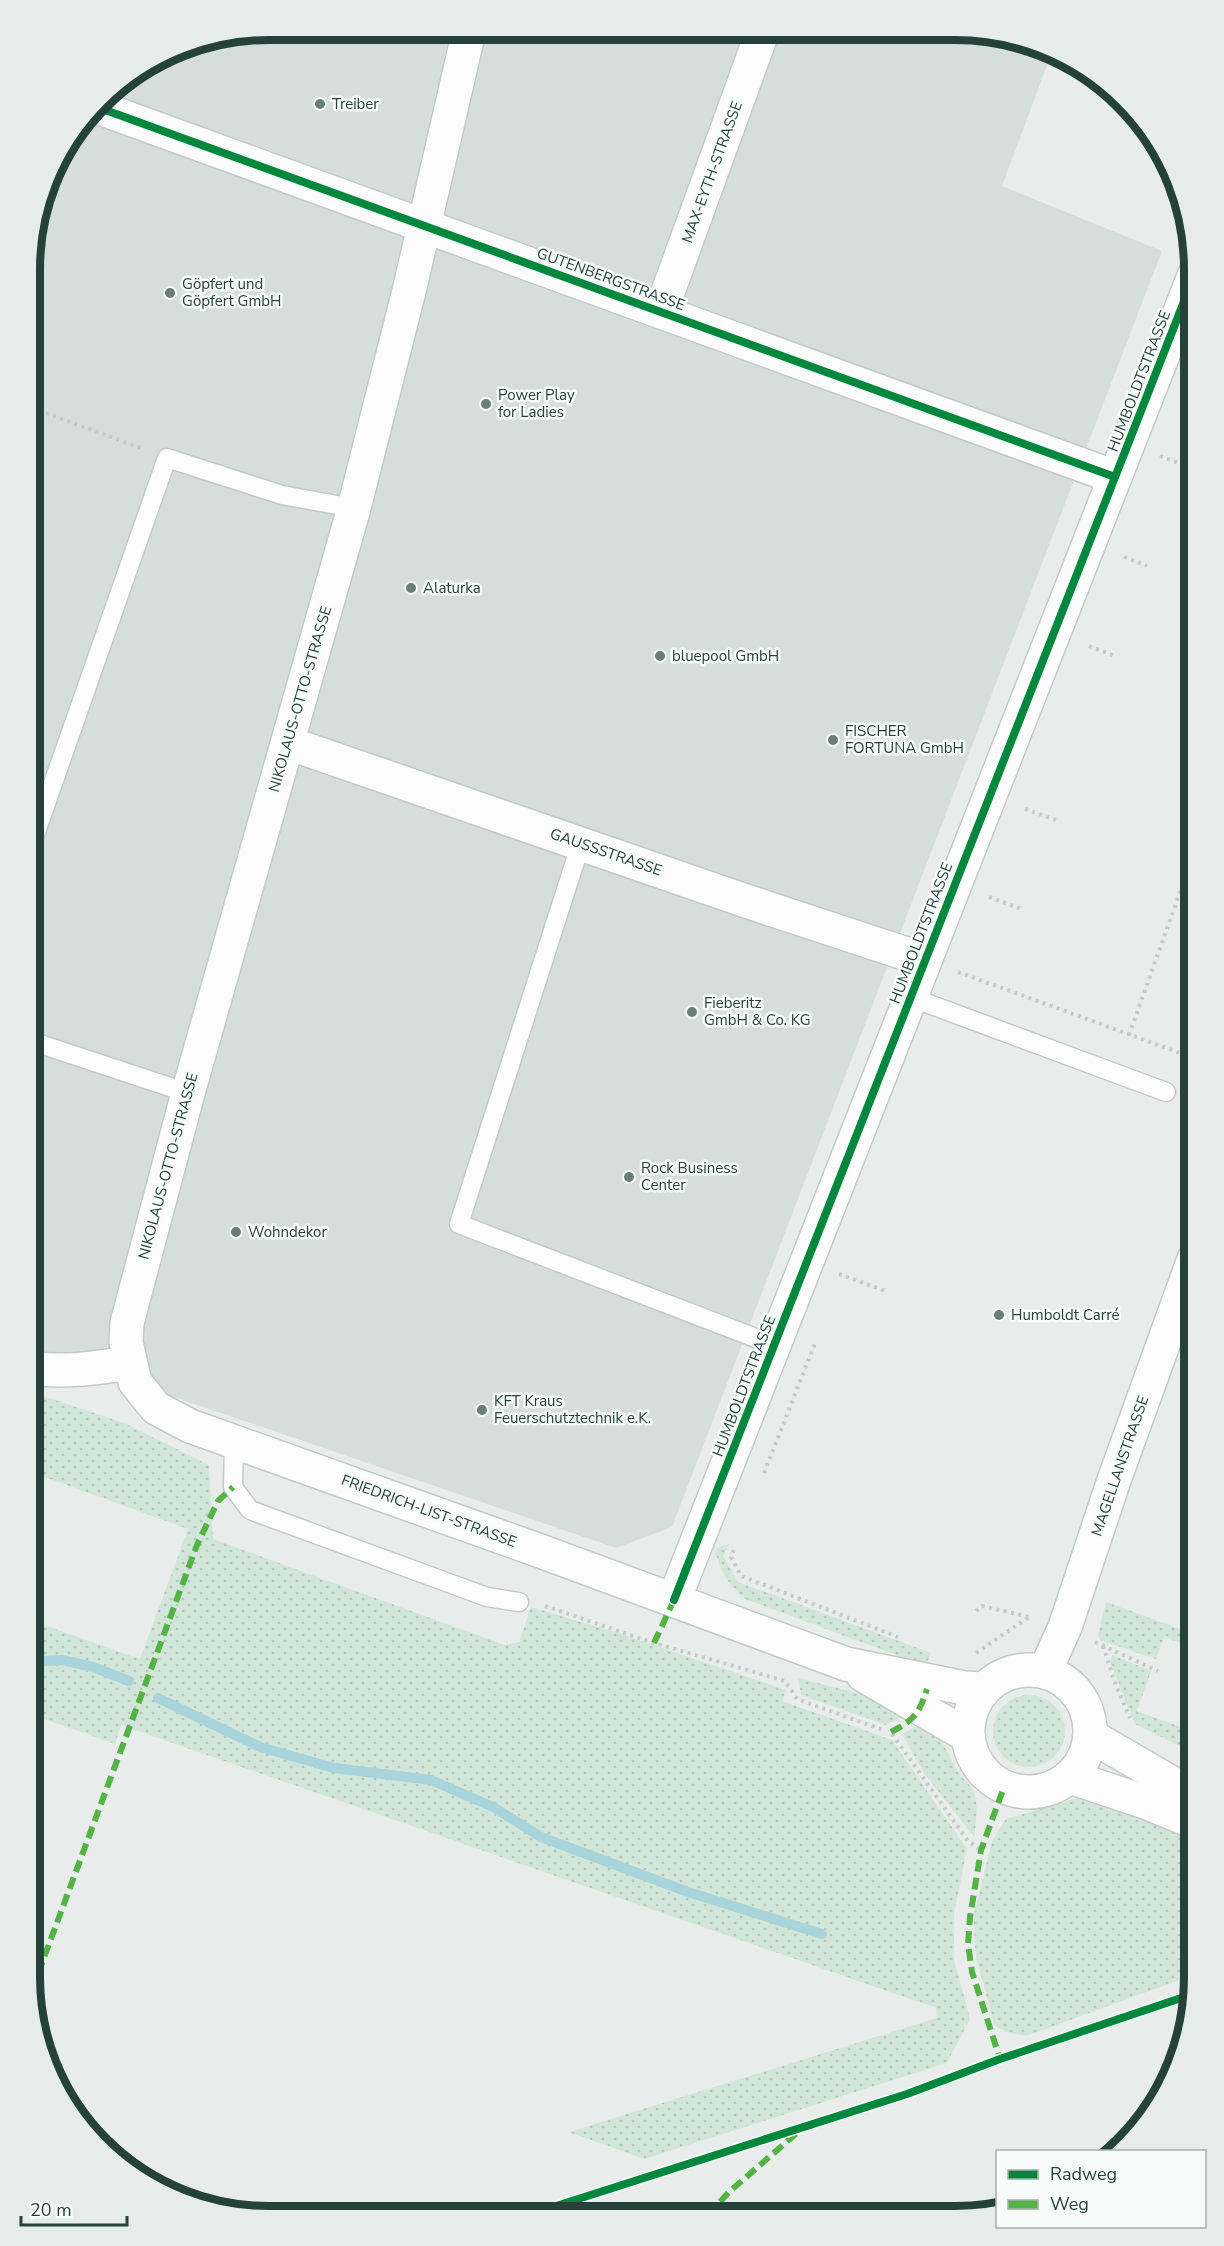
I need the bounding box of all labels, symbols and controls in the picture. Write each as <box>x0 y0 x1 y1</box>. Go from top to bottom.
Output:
place label: Treiber <box>332 94 379 114</box>
marker: Treiber <box>313 97 327 111</box>
street label: MAX-EYTH-STRASSE <box>677 98 747 246</box>
street label: GUTENBERGSTRASSE <box>534 243 688 315</box>
place label: Göpfert und Göpfert GmbH <box>182 274 281 311</box>
marker: Göpfert und Göpfert GmbH <box>163 286 177 300</box>
street label: HUMBOLDTSTRASSE <box>1103 307 1175 455</box>
place label: Power Play for Ladies <box>498 385 575 422</box>
marker: Power Play for Ladies <box>479 397 493 411</box>
place label: Alaturka <box>423 578 481 598</box>
marker: Alaturka <box>404 581 418 595</box>
street label: NIKOLAUS-OTTO-STRASSE <box>264 604 336 794</box>
place label: bluepool GmbH <box>672 646 779 666</box>
marker: bluepool GmbH <box>653 649 667 663</box>
place label: FISCHER FORTUNA GmbH <box>845 721 964 758</box>
marker: FISCHER FORTUNA GmbH <box>826 733 840 747</box>
street label: GAUSSSTRASSE <box>547 823 665 881</box>
street label: HUMBOLDTSTRASSE <box>885 859 957 1007</box>
place label: Fieberitz GmbH & Co. KG <box>704 993 811 1030</box>
marker: Fieberitz GmbH & Co. KG <box>685 1005 699 1019</box>
street label: NIKOLAUS-OTTO-STRASSE <box>133 1070 203 1262</box>
place label: Rock Business Center <box>641 1158 738 1195</box>
marker: Rock Business Center <box>622 1170 636 1184</box>
place label: Wohndekor <box>248 1222 327 1242</box>
marker: Wohndekor <box>229 1225 243 1239</box>
place label: Humboldt Carré <box>1011 1305 1119 1325</box>
marker: Humboldt Carré <box>992 1308 1006 1322</box>
street label: HUMBOLDTSTRASSE <box>708 1312 780 1460</box>
place label: KFT Kraus Feuerschutztechnik e.K. <box>494 1391 651 1428</box>
street label: MAGELLANSTRASSE <box>1087 1393 1153 1539</box>
marker: KFT Kraus Feuerschutztechnik e.K. <box>475 1403 489 1417</box>
street label: FRIEDRICH-LIST-STRASSE <box>339 1470 519 1552</box>
legend <box>996 2150 1206 2228</box>
text: Radweg <box>1050 2162 1117 2186</box>
scale bar <box>21 2189 128 2227</box>
text: Weg <box>1050 2192 1089 2216</box>
text: 20 m <box>30 2198 72 2222</box>

